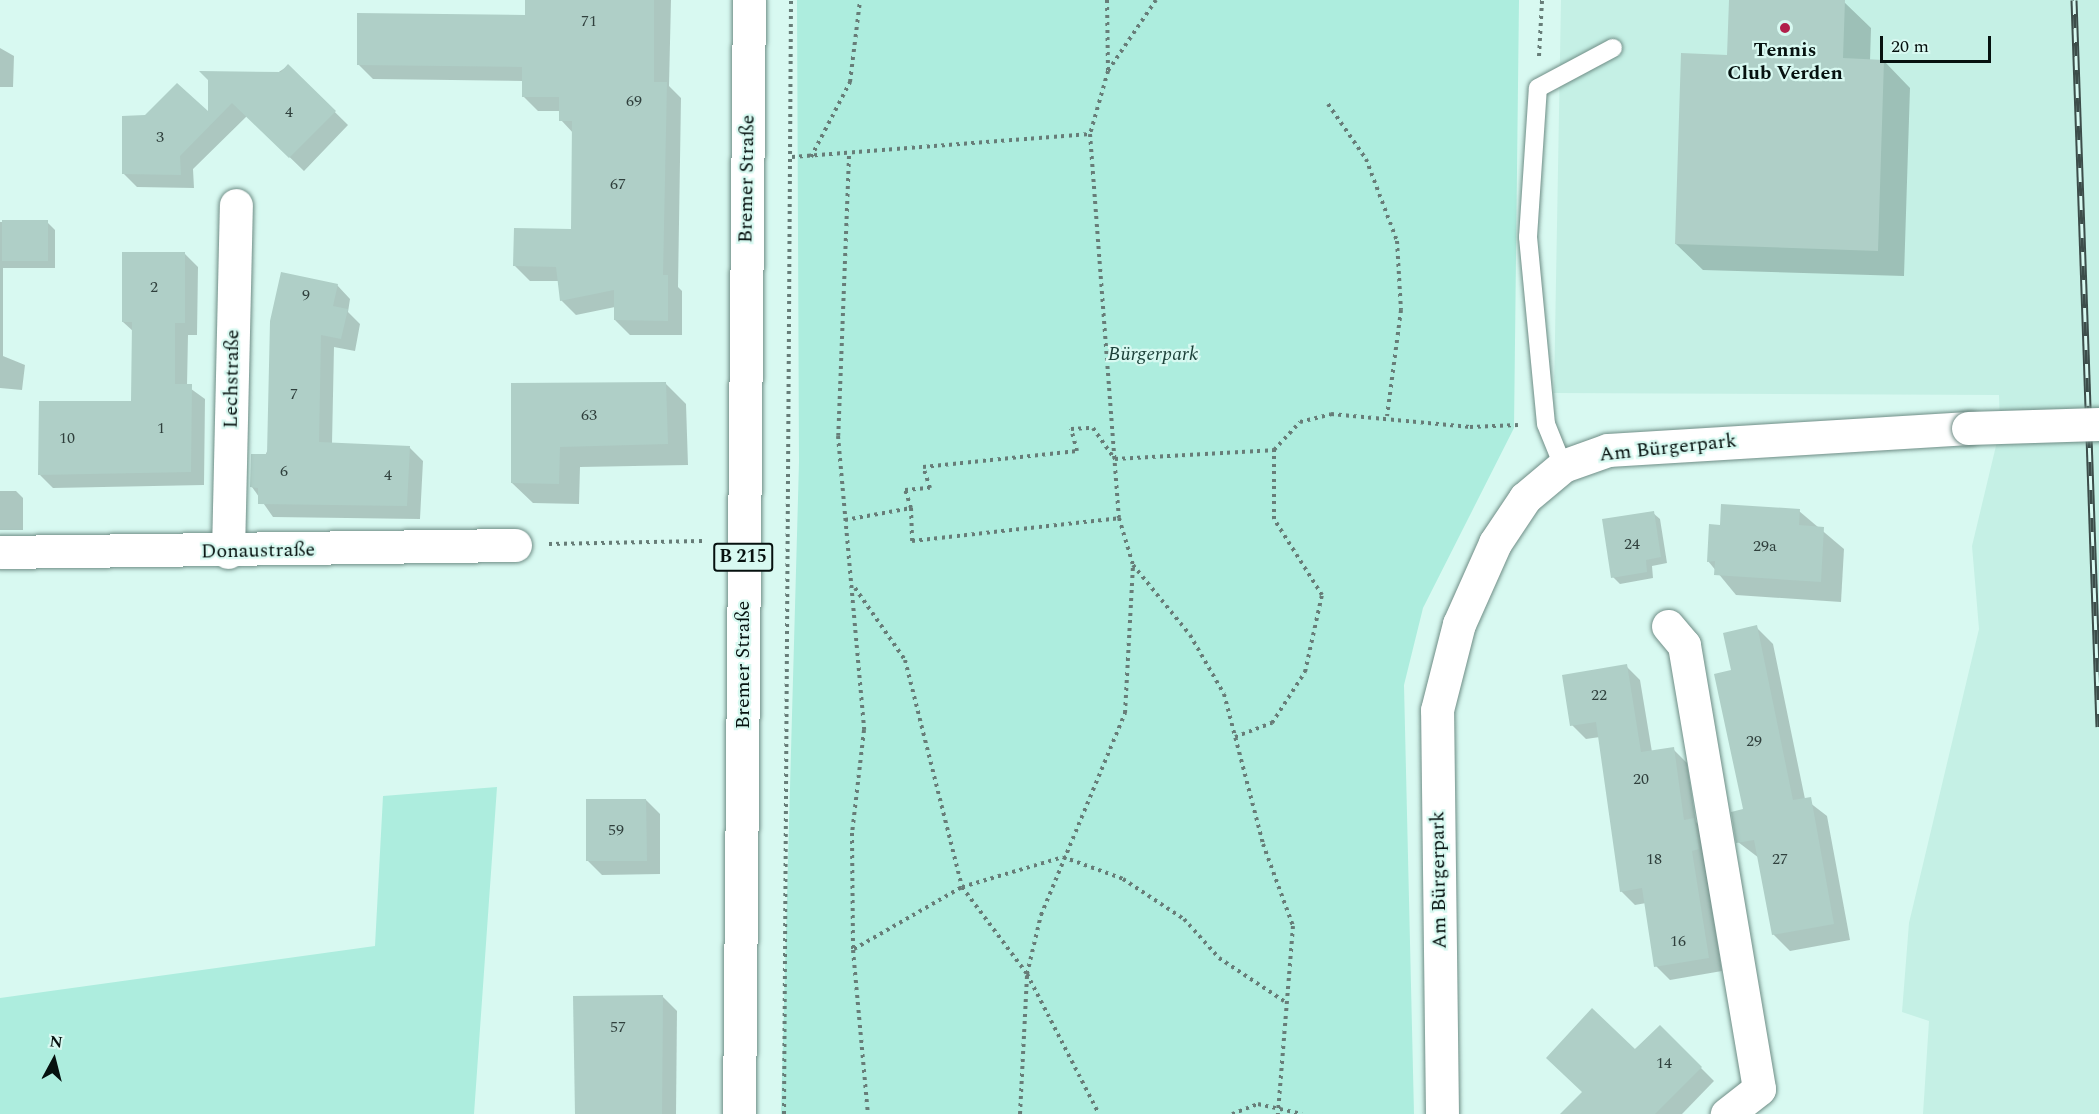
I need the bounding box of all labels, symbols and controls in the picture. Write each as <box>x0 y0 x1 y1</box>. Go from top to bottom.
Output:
house number: 71 <box>581 11 597 31</box>
marker: Tennis Club Verden <box>1778 21 1792 35</box>
scale bar <box>1883 24 1994 62</box>
text: 20 m <box>1891 33 1929 60</box>
place label: Tennis Club Verden <box>1727 38 1843 85</box>
house number: 69 <box>626 91 642 111</box>
house number: 4 <box>285 102 293 122</box>
street label: Bremer Straße <box>734 115 760 243</box>
house number: 3 <box>156 127 164 147</box>
house number: 67 <box>610 174 626 194</box>
house number: 2 <box>150 277 158 297</box>
house number: 9 <box>302 285 310 305</box>
street label: Lechstraße <box>219 329 245 429</box>
park label: Bürgerpark <box>1108 342 1198 366</box>
house number: 7 <box>290 384 298 404</box>
house number: 63 <box>581 405 597 425</box>
house number: 1 <box>157 418 165 438</box>
house number: 10 <box>59 428 75 448</box>
street label: Am Bürgerpark <box>1598 429 1738 467</box>
house number: 6 <box>280 461 288 481</box>
house number: 4 <box>384 465 392 485</box>
house number: 24 <box>1624 534 1640 554</box>
house number: 29a <box>1753 536 1777 556</box>
street label: Donaustraße <box>201 538 315 564</box>
road number: B 215 <box>713 542 773 572</box>
street label: Bremer Straße <box>731 601 755 729</box>
house number: 22 <box>1591 685 1607 705</box>
house number: 29 <box>1746 731 1762 751</box>
house number: 20 <box>1633 769 1649 789</box>
street label: Am Bürgerpark <box>1426 811 1452 949</box>
house number: 59 <box>608 820 624 840</box>
house number: 18 <box>1646 849 1662 869</box>
house number: 27 <box>1772 849 1788 869</box>
house number: 16 <box>1670 931 1686 951</box>
house number: 57 <box>610 1017 626 1037</box>
text: N <box>48 1029 64 1055</box>
north arrow <box>24 1030 84 1090</box>
house number: 14 <box>1656 1053 1672 1073</box>

